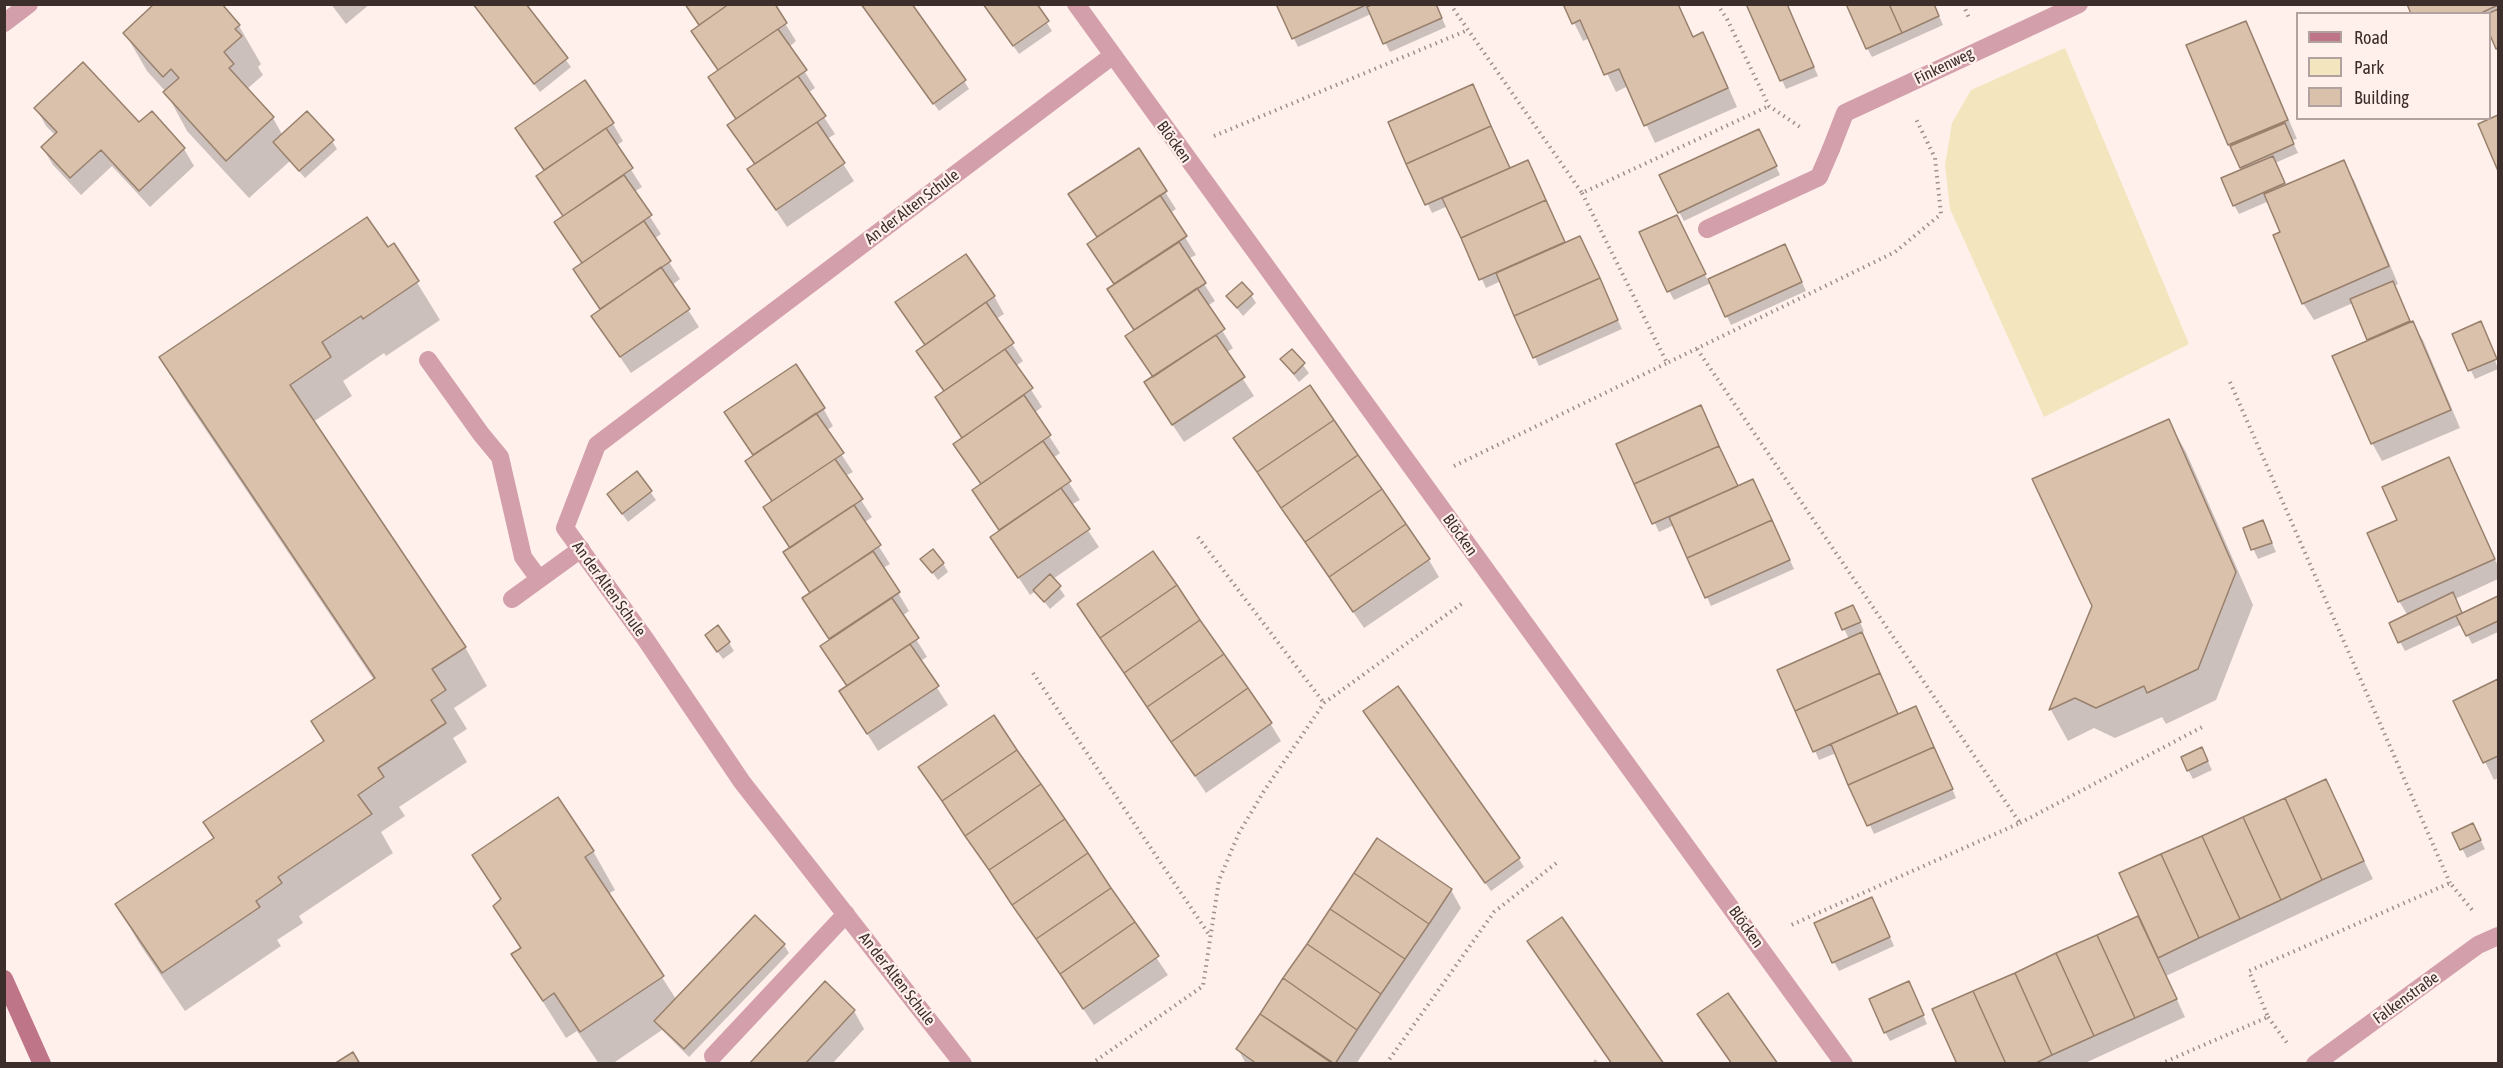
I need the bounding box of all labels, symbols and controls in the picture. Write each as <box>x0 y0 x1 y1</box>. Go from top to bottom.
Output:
legend <box>2296 12 2491 120</box>
text: Road <box>2354 27 2388 48</box>
street label: Finkenweg <box>1911 44 1977 88</box>
text: Park <box>2354 57 2384 78</box>
text: Building <box>2354 87 2409 108</box>
street label: Blöcken <box>1152 117 1196 167</box>
street label: An der Alten Schule <box>861 165 963 249</box>
street label: Blöcken <box>1438 510 1482 560</box>
street label: An der Alten Schule <box>568 538 650 640</box>
street label: Blöcken <box>1724 902 1768 952</box>
street label: An der Alten Schule <box>855 929 939 1029</box>
street label: Falkenstraße <box>2369 968 2443 1028</box>

